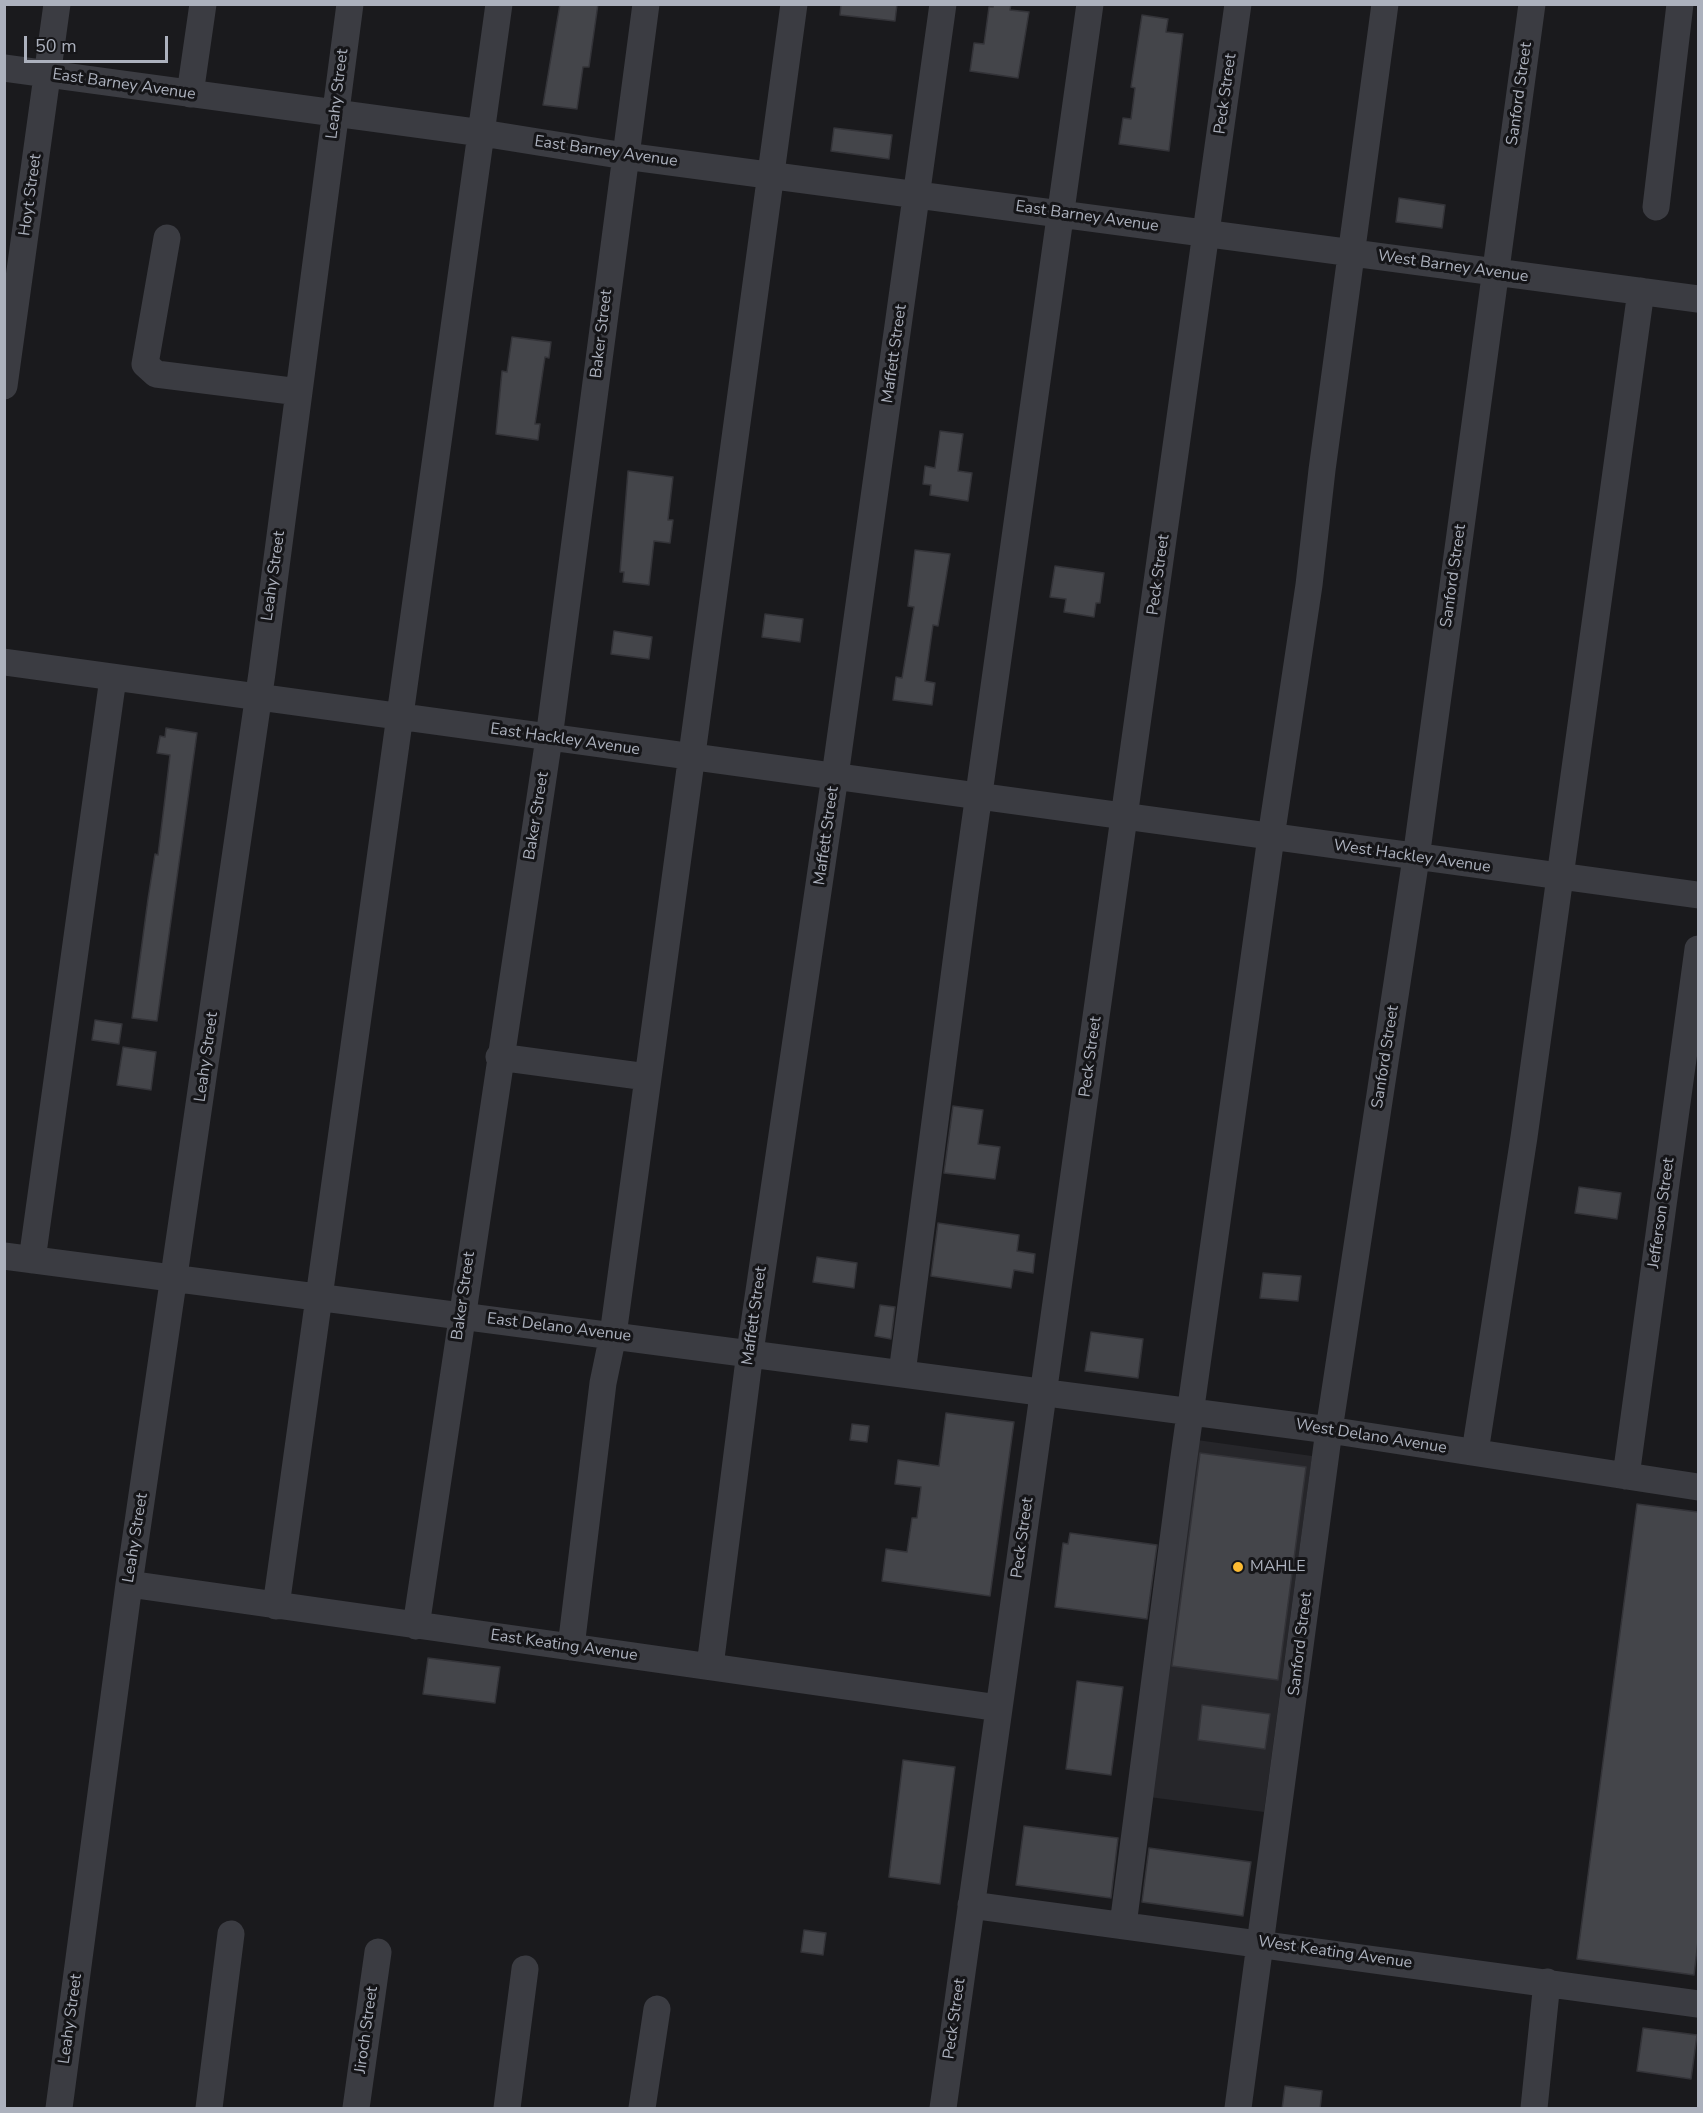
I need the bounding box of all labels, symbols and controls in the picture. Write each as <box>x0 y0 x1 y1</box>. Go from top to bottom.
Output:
scale bar <box>27 24 171 62</box>
text: 50 m <box>35 34 77 58</box>
street label: Sanford Street <box>1503 41 1537 147</box>
street label: Leahy Street <box>323 48 353 140</box>
street label: Peck Street <box>1211 52 1241 136</box>
street label: East Barney Avenue <box>51 65 197 105</box>
street label: East Barney Avenue <box>533 132 679 172</box>
street label: Hoyt Street <box>16 153 46 237</box>
street label: East Barney Avenue <box>1014 197 1160 237</box>
street label: West Barney Avenue <box>1376 247 1530 287</box>
street label: Baker Street <box>587 289 617 379</box>
street label: Maffett Street <box>879 303 911 405</box>
street label: Sanford Street <box>1437 523 1471 629</box>
street label: Leahy Street <box>258 530 290 622</box>
street label: Peck Street <box>1144 533 1174 617</box>
street label: East Hackley Avenue <box>489 720 641 760</box>
street label: Baker Street <box>521 770 553 862</box>
street label: Maffett Street <box>811 785 843 887</box>
street label: West Hackley Avenue <box>1332 836 1492 878</box>
street label: Sanford Street <box>1368 1004 1404 1110</box>
street label: Leahy Street <box>191 1011 223 1103</box>
street label: Peck Street <box>1076 1015 1106 1099</box>
street label: Jefferson Street <box>1645 1156 1679 1270</box>
street label: Baker Street <box>448 1251 480 1341</box>
street label: Maffett Street <box>739 1265 771 1367</box>
street label: East Delano Avenue <box>486 1310 632 1346</box>
street label: West Delano Avenue <box>1294 1416 1448 1458</box>
street label: Leahy Street <box>119 1492 153 1584</box>
street label: Peck Street <box>1008 1496 1038 1580</box>
place label: MAHLE <box>1250 1557 1306 1577</box>
marker: MAHLE <box>1231 1560 1245 1574</box>
street label: Sanford Street <box>1285 1591 1317 1697</box>
street label: East Keating Avenue <box>489 1626 639 1666</box>
street label: West Keating Avenue <box>1257 1933 1413 1973</box>
street label: Leahy Street <box>55 1973 87 2065</box>
street label: Peck Street <box>940 1977 970 2061</box>
street label: Jiroch Street <box>351 1985 383 2075</box>

